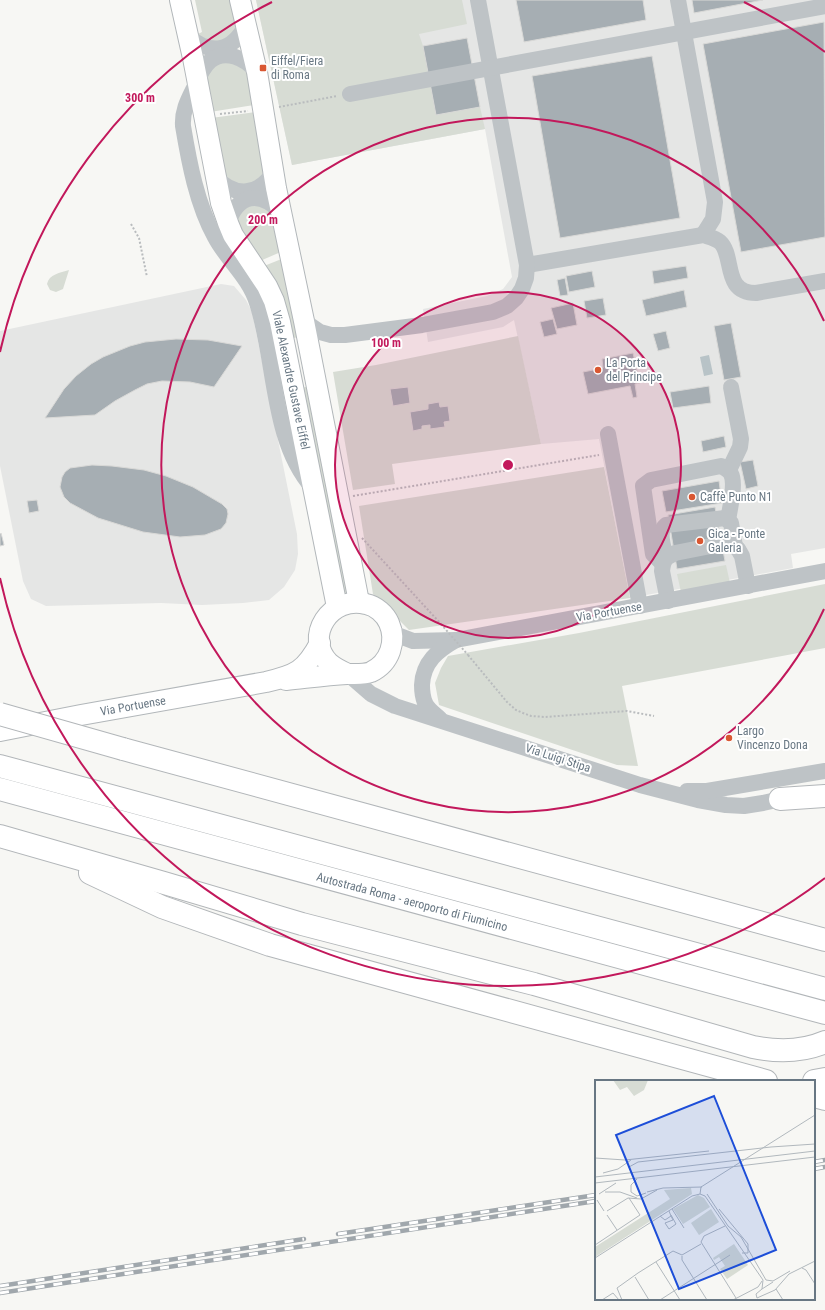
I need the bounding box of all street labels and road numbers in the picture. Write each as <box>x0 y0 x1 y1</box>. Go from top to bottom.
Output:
street label: Viale Alexandre Gustave Eiffel <box>269 309 313 451</box>
street label: Via Portuense <box>575 599 643 625</box>
street label: Via Portuense <box>99 693 167 719</box>
street label: Via Luigi Stipa <box>524 741 593 775</box>
street label: Autostrada Roma - aeroporto di Fiumicino <box>315 870 509 934</box>

